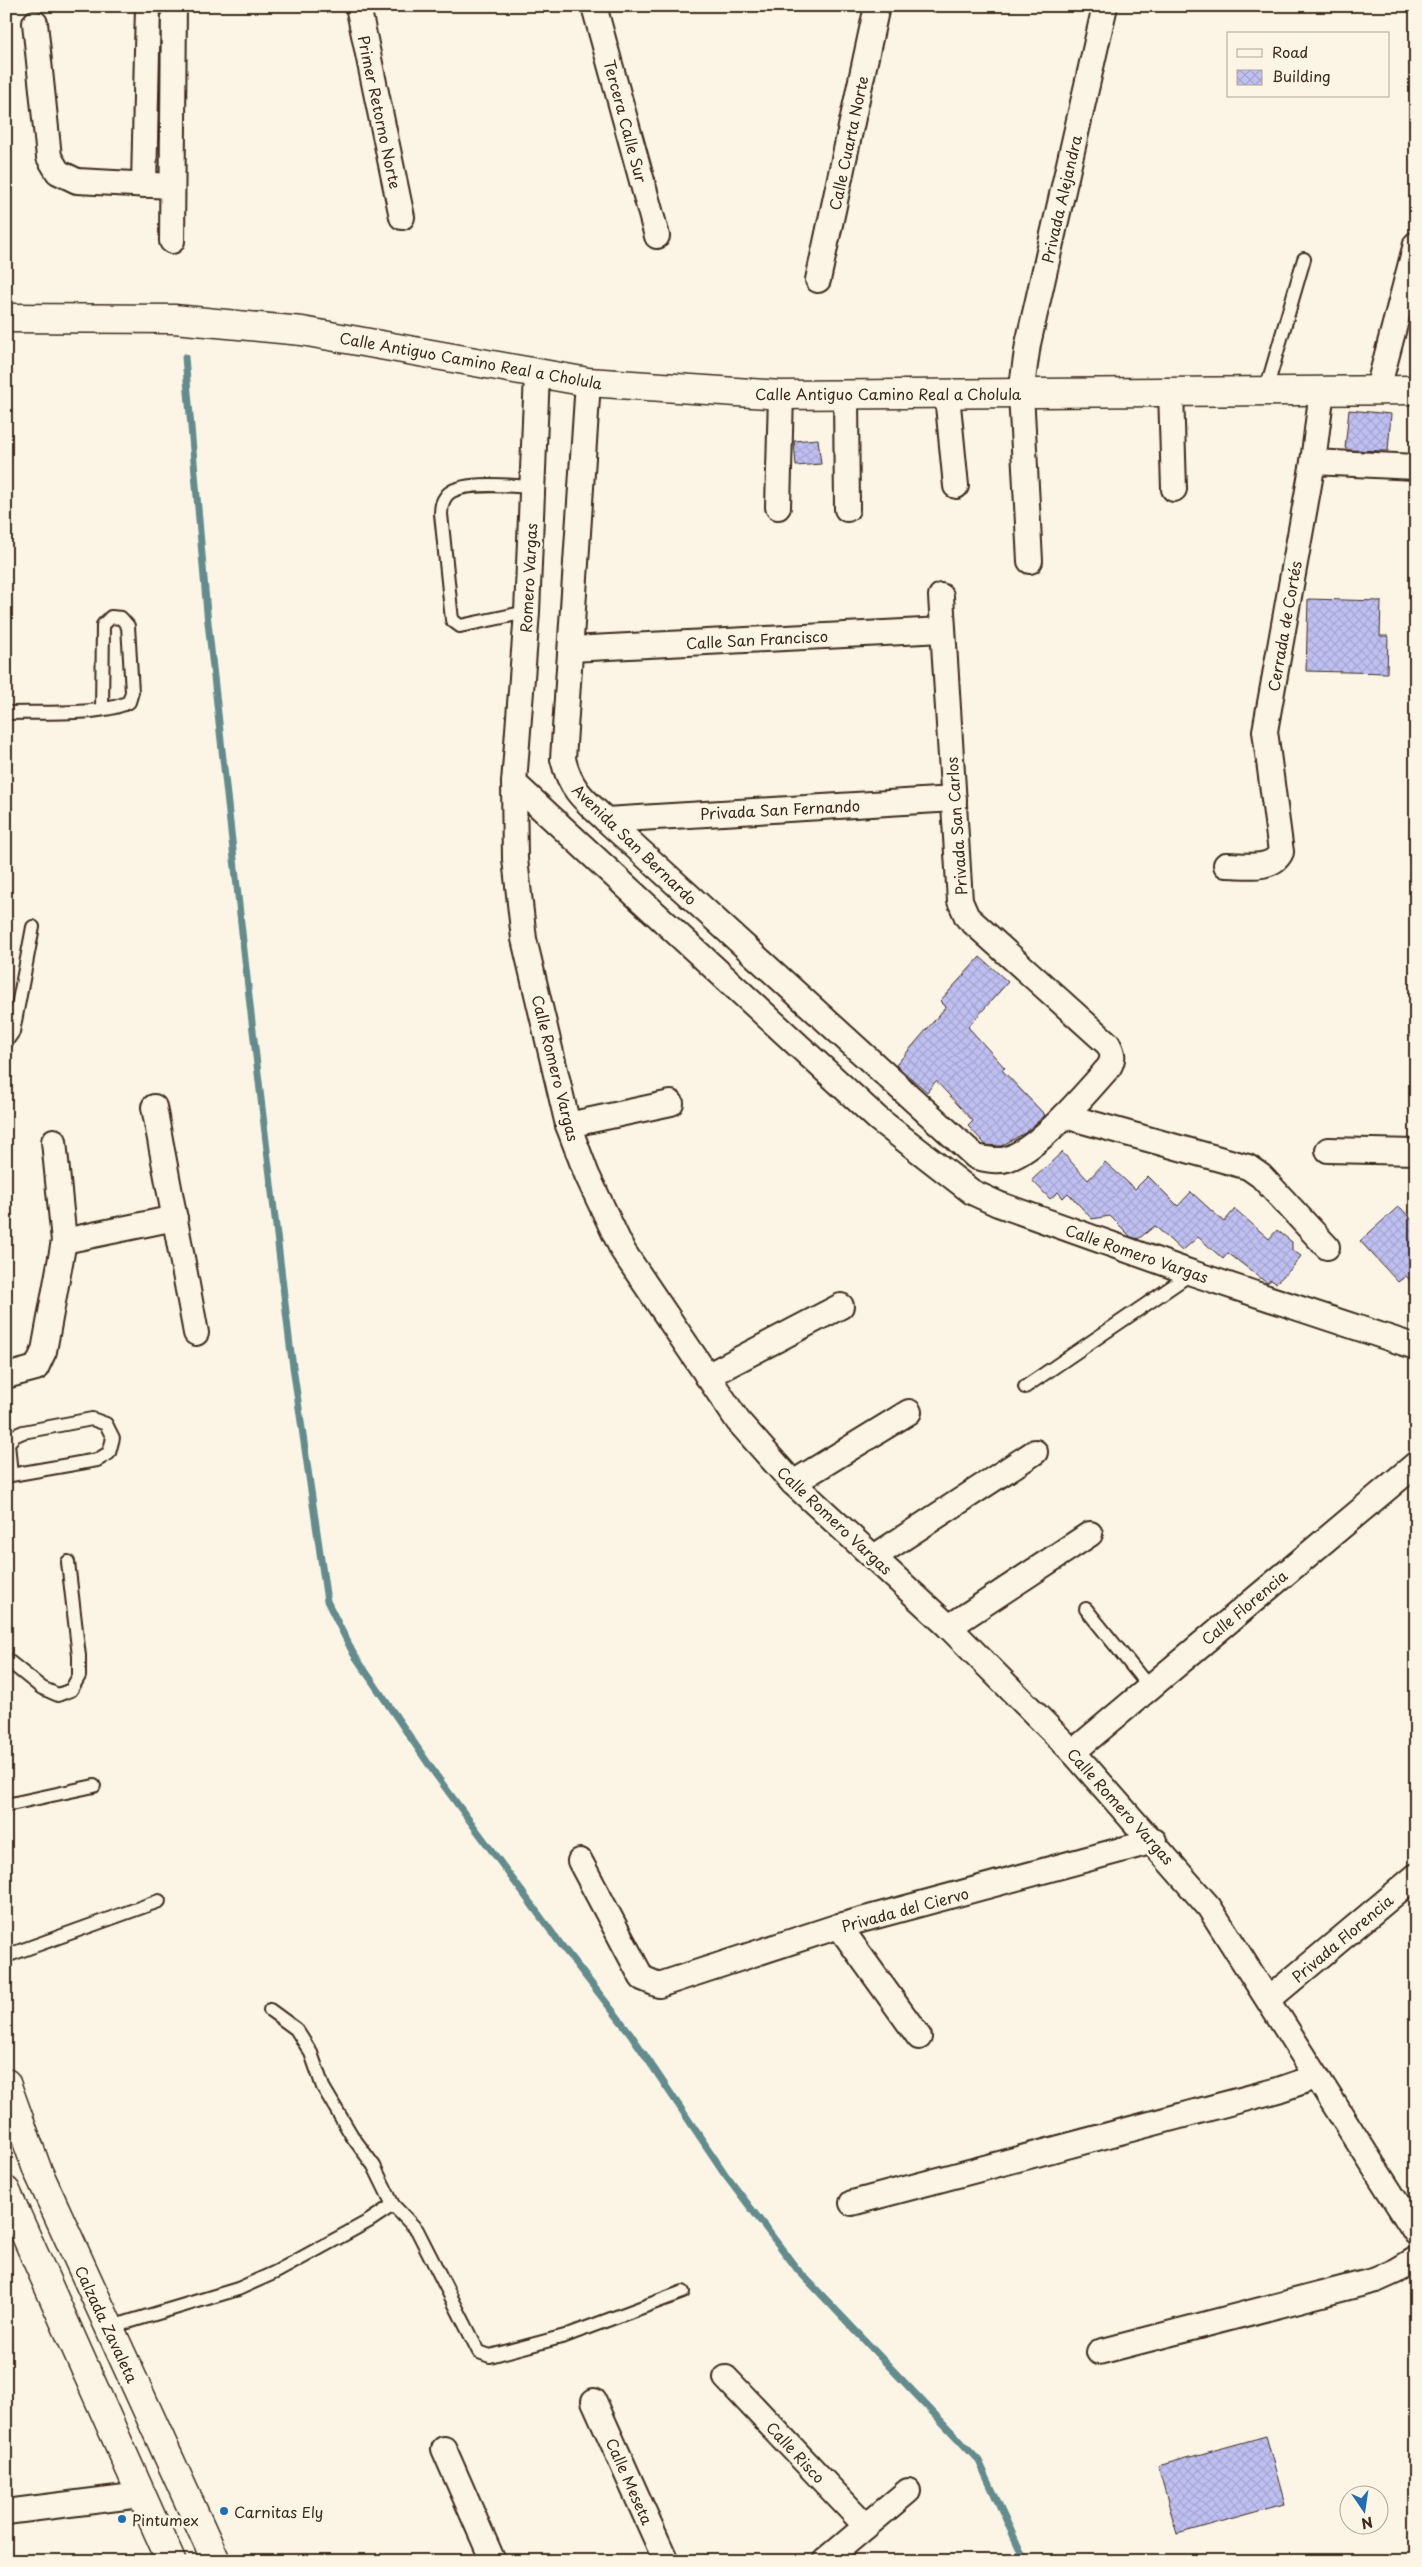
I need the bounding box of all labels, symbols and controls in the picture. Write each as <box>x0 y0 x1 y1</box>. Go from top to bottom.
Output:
legend <box>1227 32 1390 98</box>
street label: Primer Retorno Norte <box>352 33 408 191</box>
text: Road <box>1272 40 1308 63</box>
street label: Tercera Calle Sur <box>599 57 653 185</box>
text: Building <box>1272 64 1331 87</box>
street label: Calle Cuarta Norte <box>823 74 873 212</box>
street label: Privada Alejandra <box>1035 132 1087 265</box>
street label: Calle Antiguo Camino Real a Cholula <box>338 326 605 395</box>
street label: Calle Antiguo Camino Real a Cholula <box>755 382 1022 405</box>
street label: Romero Vargas <box>514 522 542 633</box>
street label: Cerrada de Cortés <box>1261 559 1307 693</box>
street label: Calle San Francisco <box>685 624 829 654</box>
street label: Privada San Carlos <box>940 756 972 896</box>
street label: Avenida San Bernardo <box>567 778 703 910</box>
street label: Privada San Fernando <box>699 793 861 825</box>
street label: Calle Romero Vargas <box>527 992 585 1144</box>
street label: Calle Romero Vargas <box>1062 1218 1212 1288</box>
street label: Calle Romero Vargas <box>772 1460 898 1580</box>
street label: Calle Florencia <box>1196 1564 1293 1650</box>
street label: Calle Romero Vargas <box>1062 1743 1180 1870</box>
street label: Privada del Ciervo <box>839 1881 971 1937</box>
street label: Privada Florencia <box>1286 1888 1398 1987</box>
street label: Calzada Zavaleta <box>70 2262 145 2387</box>
street label: Calle Risco <box>761 2416 831 2488</box>
street label: Calle Meseta <box>601 2434 660 2529</box>
north arrow <box>1340 2484 1390 2534</box>
place label: Carnitas Ely <box>234 2500 323 2523</box>
marker: Carnitas Ely <box>218 2505 230 2517</box>
place label: Pintumex <box>132 2508 199 2531</box>
text: N <box>1359 2512 1375 2535</box>
marker: Pintumex <box>116 2513 128 2525</box>

